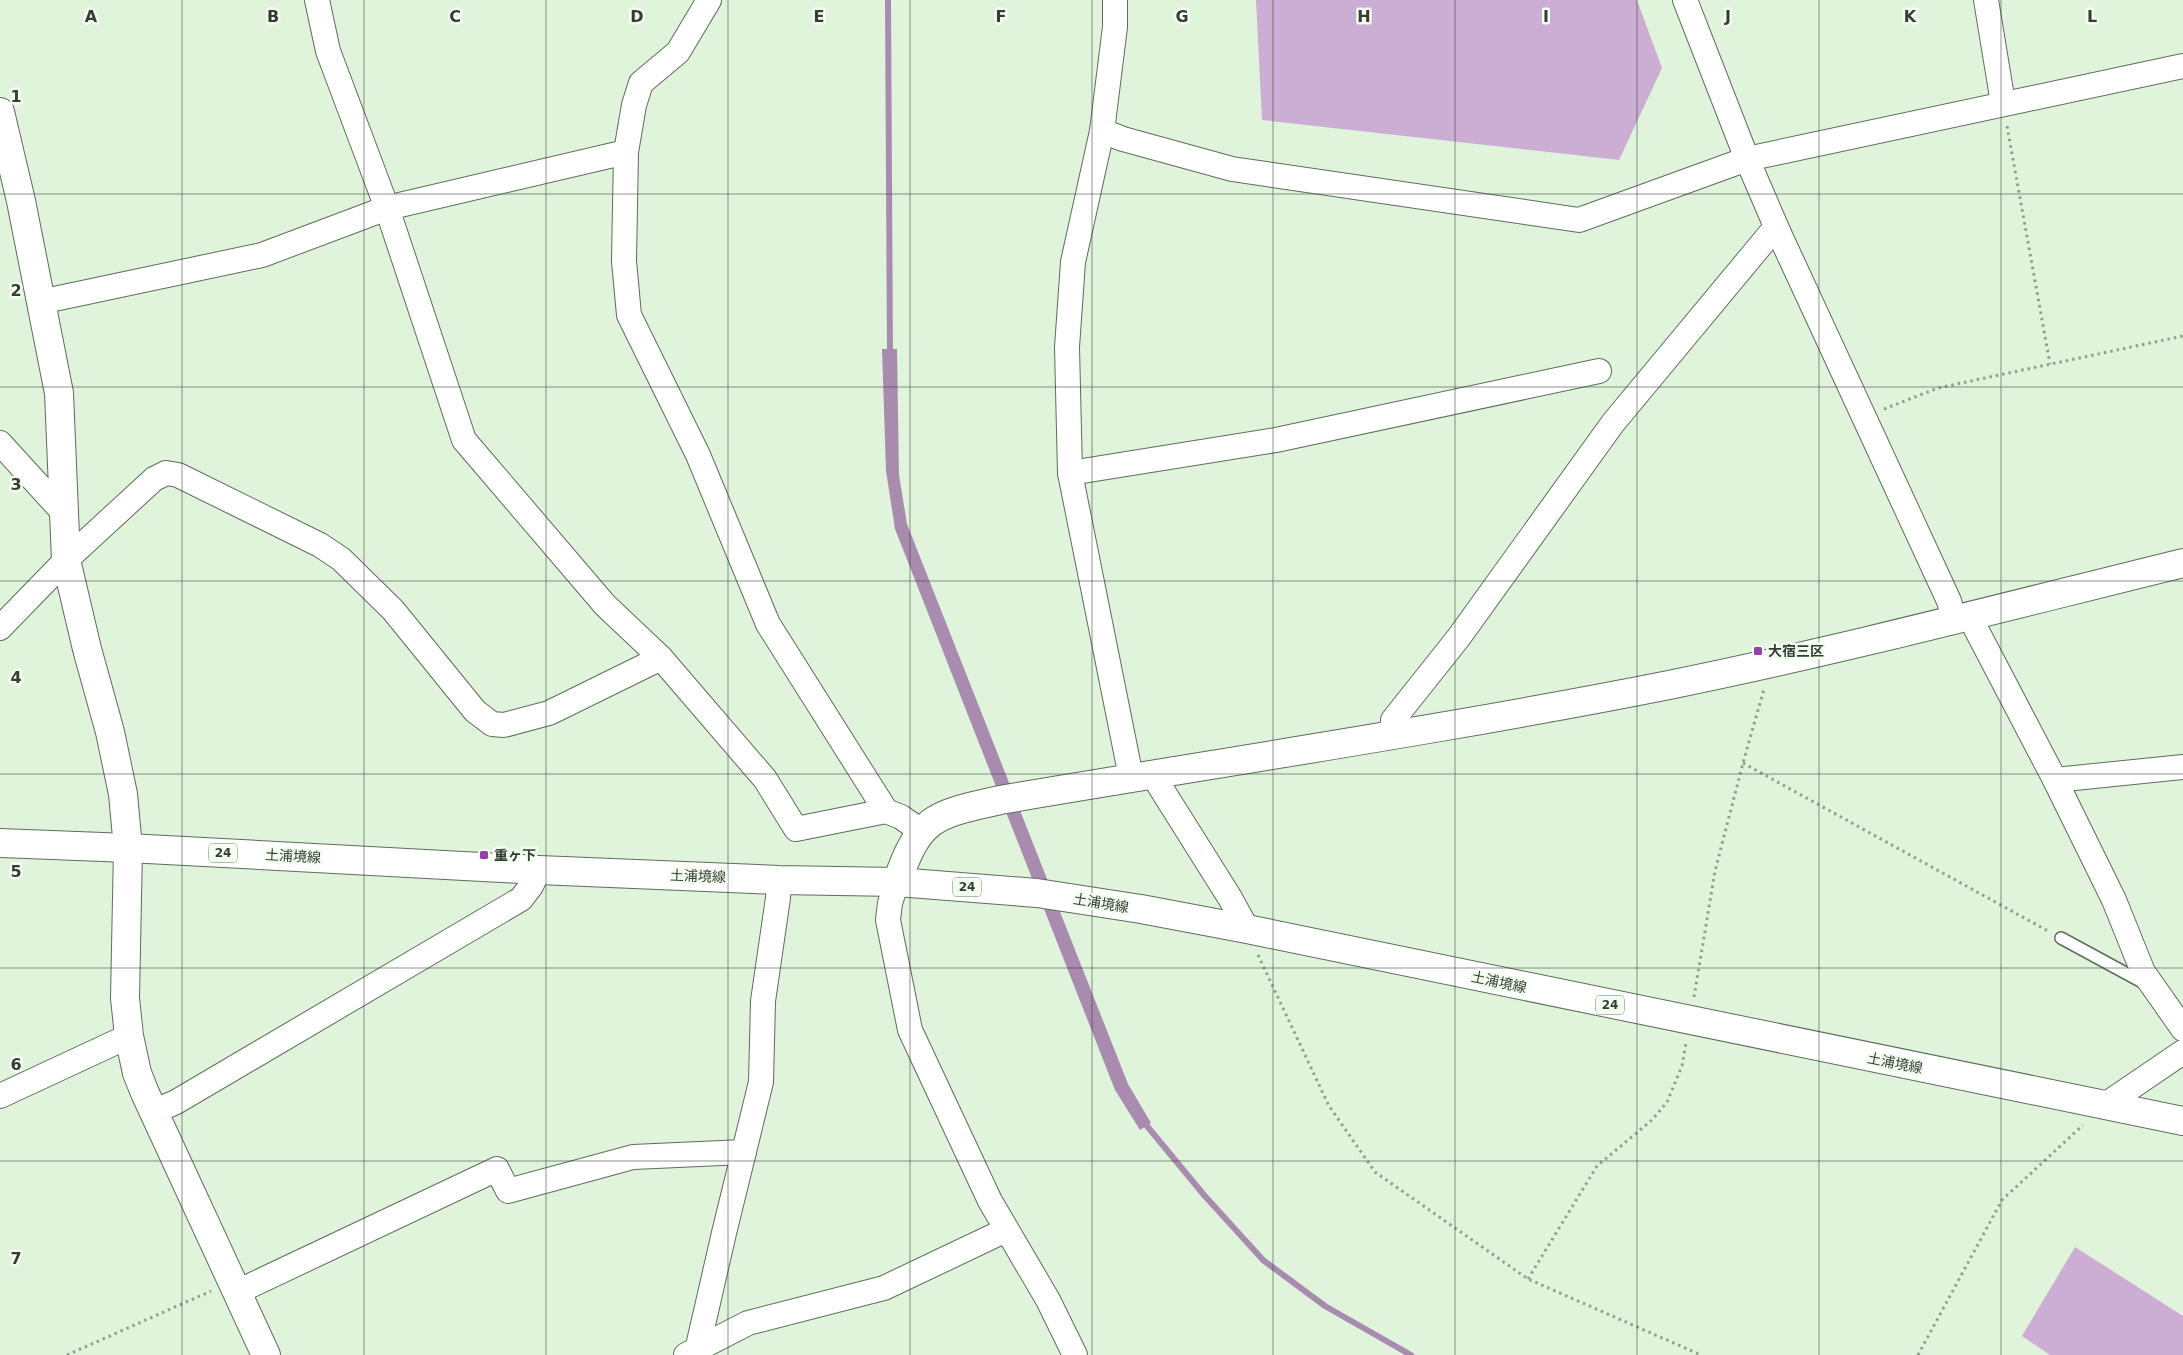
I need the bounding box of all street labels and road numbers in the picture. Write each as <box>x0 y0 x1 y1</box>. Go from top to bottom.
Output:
road number: 24 <box>209 844 237 862</box>
street label: 土浦境線 <box>265 847 321 865</box>
street label: 土浦境線 <box>670 867 726 885</box>
road number: 24 <box>953 878 981 896</box>
street label: 土浦境線 <box>1072 891 1130 915</box>
street label: 土浦境線 <box>1470 968 1528 996</box>
road number: 24 <box>1596 996 1624 1014</box>
street label: 土浦境線 <box>1866 1050 1924 1076</box>

